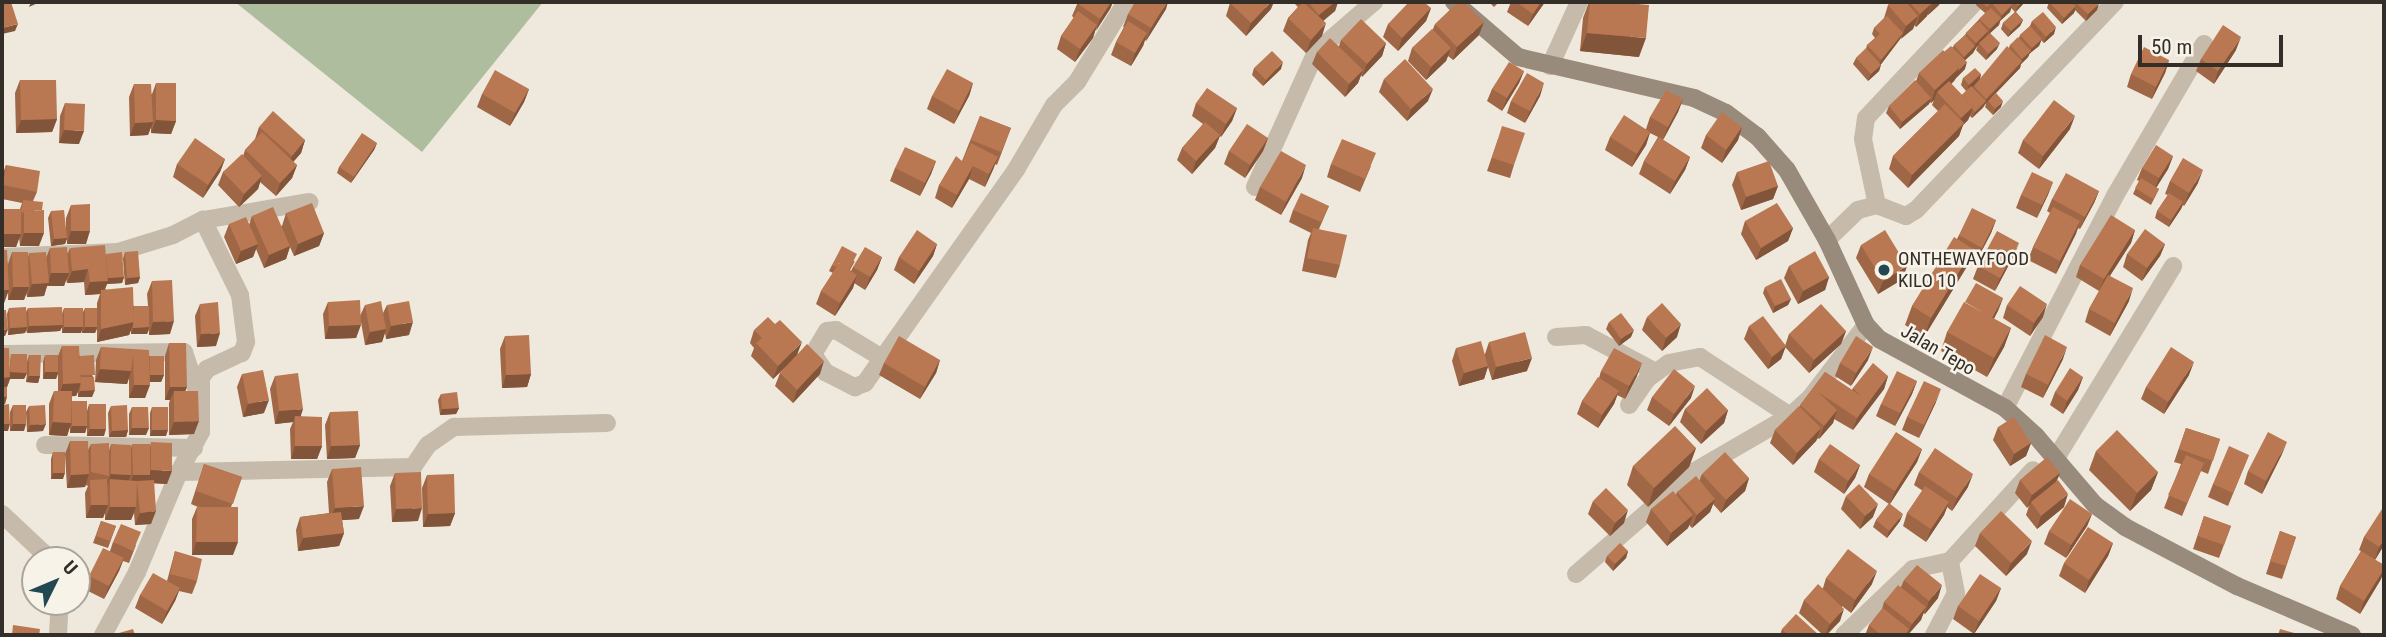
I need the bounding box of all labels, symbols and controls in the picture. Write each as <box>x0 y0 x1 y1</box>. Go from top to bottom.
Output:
scale bar <box>2141 21 2286 65</box>
text: 50 m <box>2151 35 2192 59</box>
place label: ONTHEWAYFOOD KILO 10 <box>1898 248 2029 292</box>
marker: ONTHEWAYFOOD KILO 10 <box>1876 262 1892 278</box>
street label: Jalan Tepo <box>1897 320 1979 380</box>
north arrow <box>21 546 91 616</box>
text: U <box>58 556 82 580</box>

